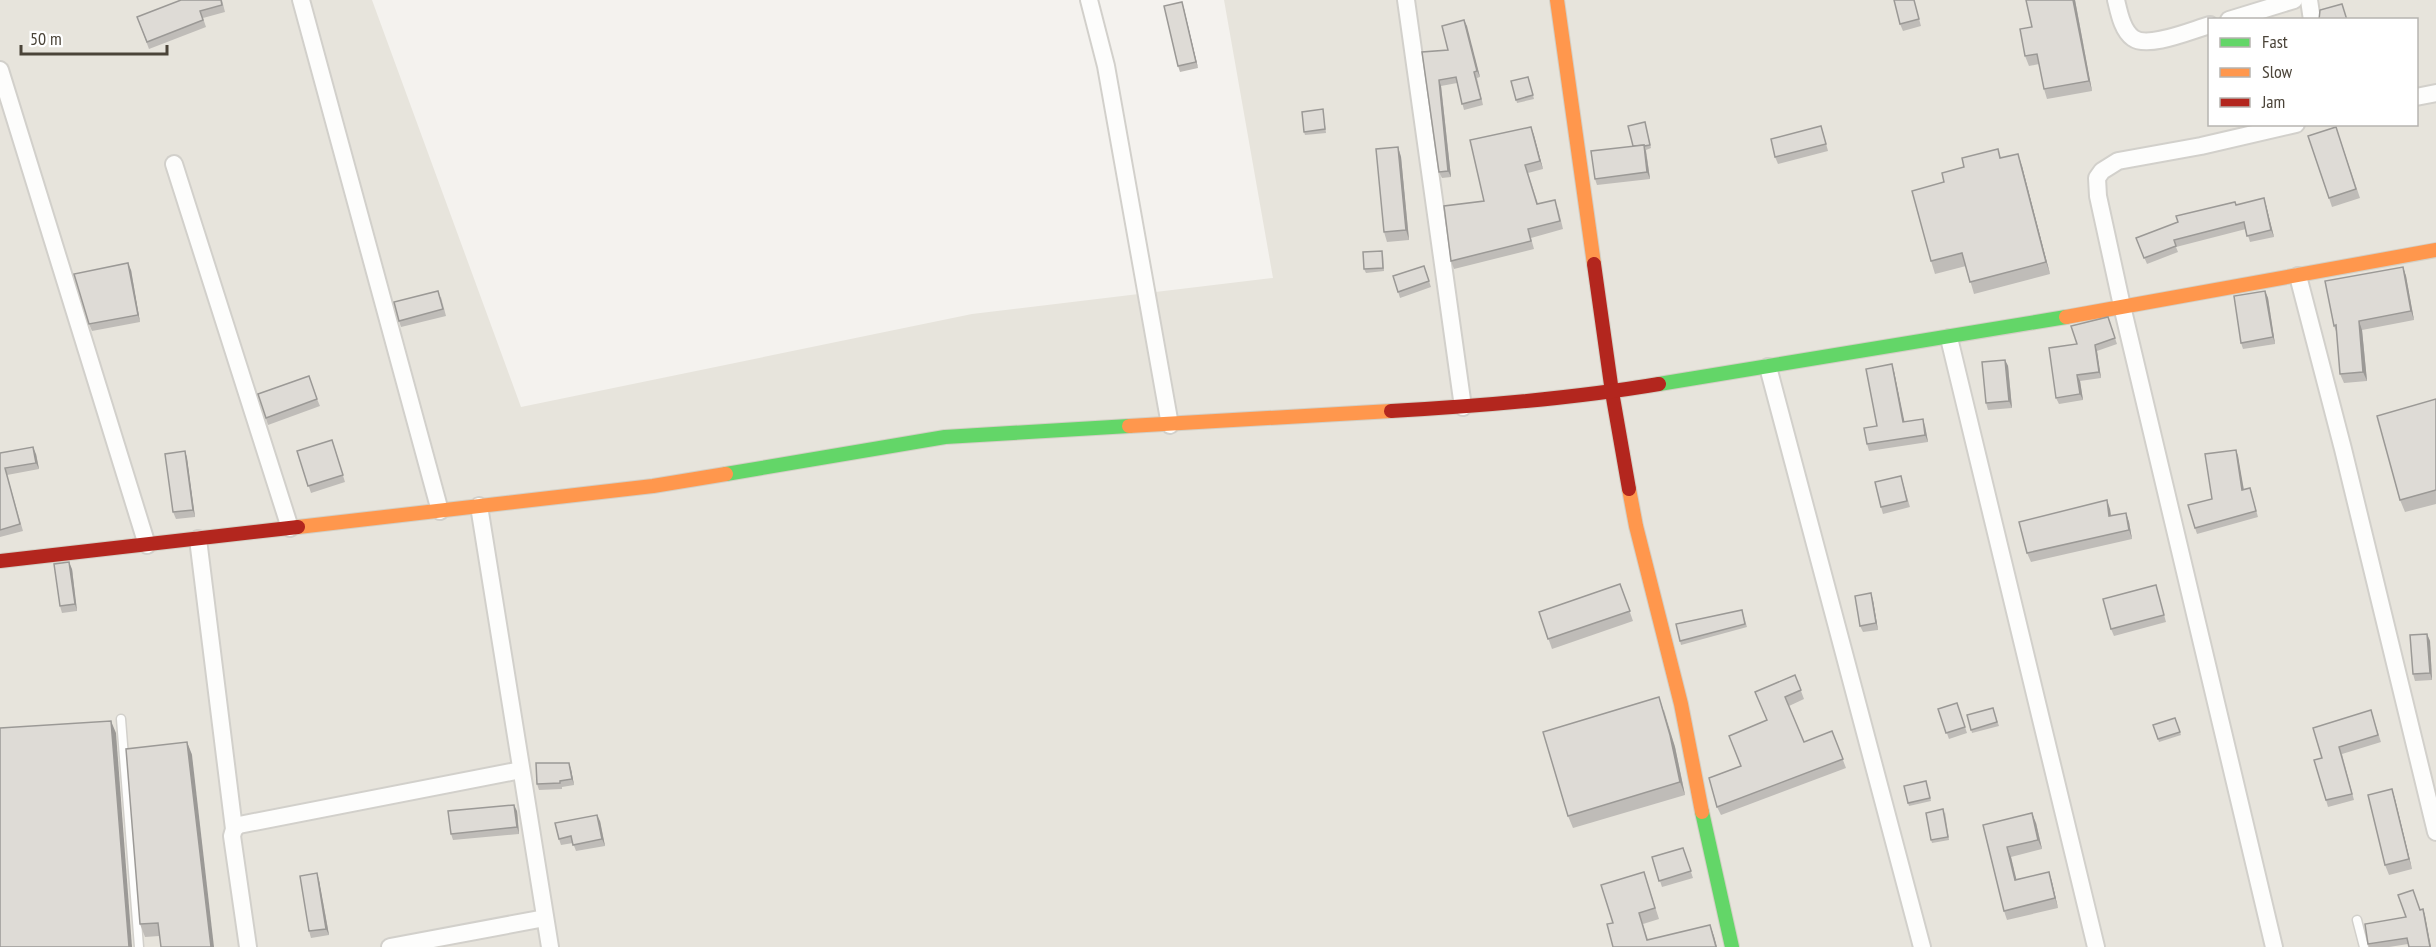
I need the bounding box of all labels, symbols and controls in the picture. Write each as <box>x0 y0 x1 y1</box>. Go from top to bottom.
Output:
scale bar <box>21 18 166 56</box>
legend <box>2208 18 2418 126</box>
text: 50 m <box>30 27 62 50</box>
text: Fast <box>2262 30 2288 53</box>
text: Slow <box>2262 60 2293 83</box>
text: Jam <box>2261 90 2285 113</box>

